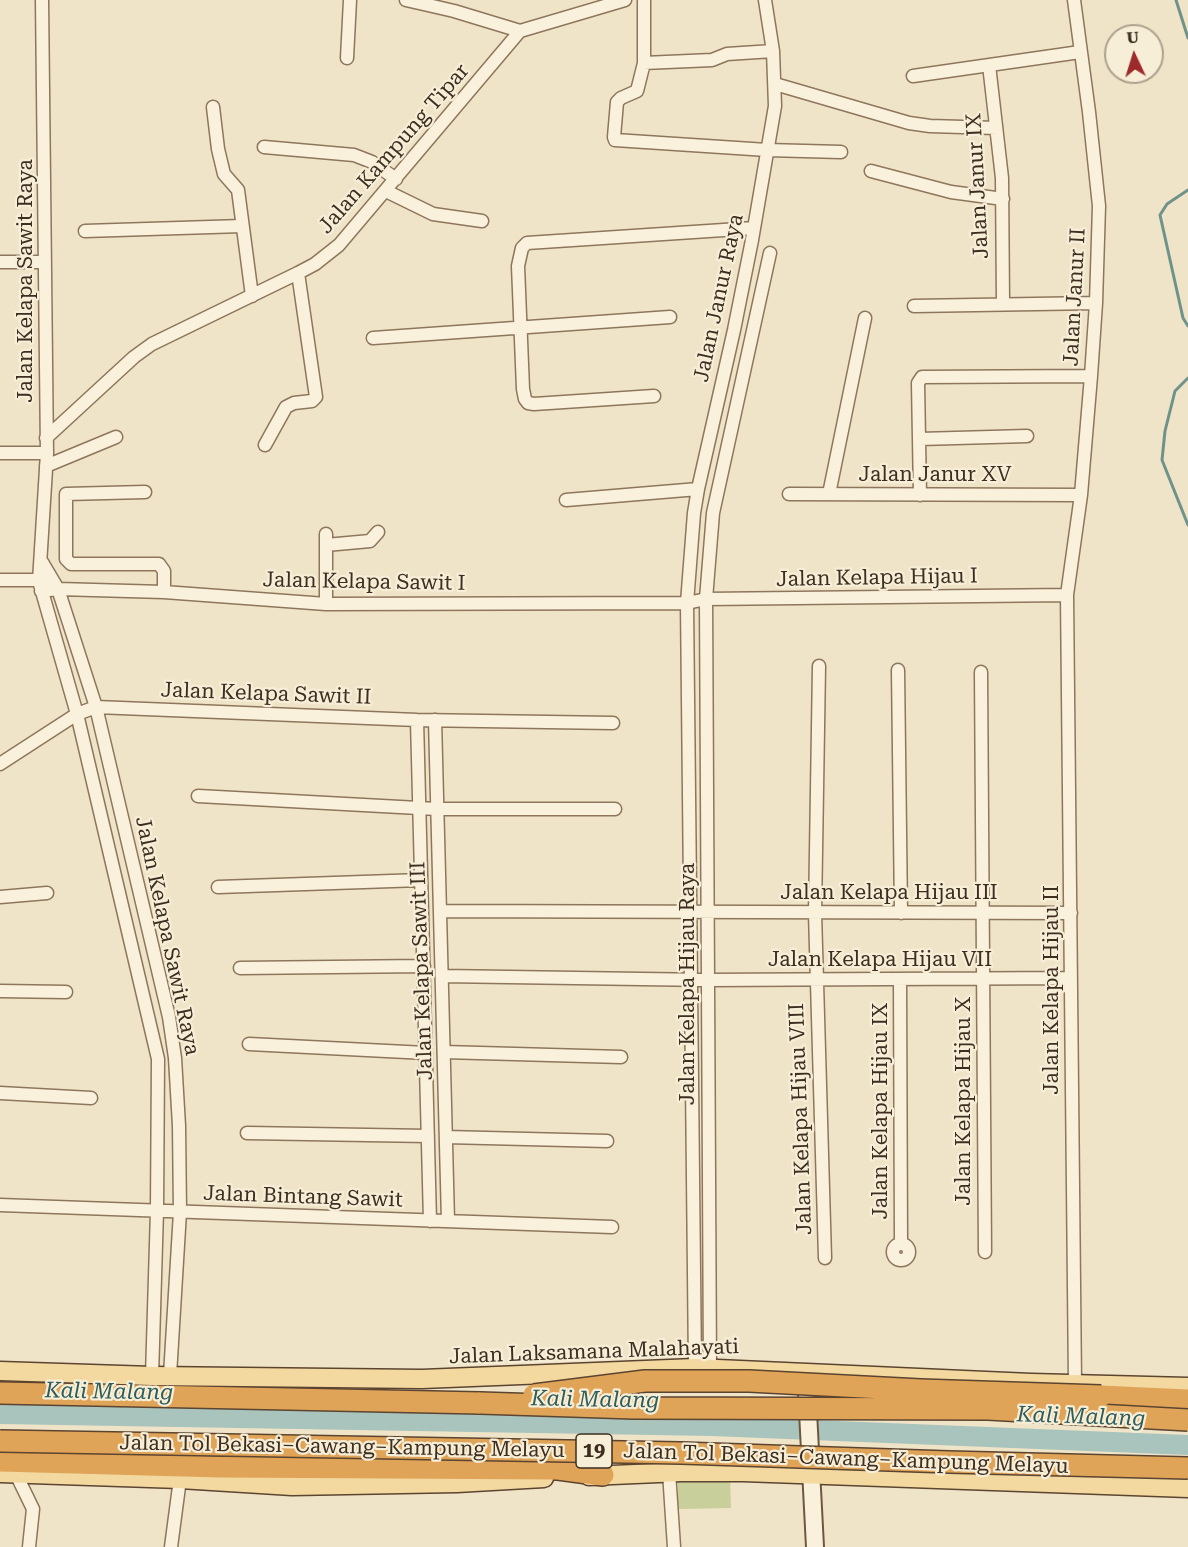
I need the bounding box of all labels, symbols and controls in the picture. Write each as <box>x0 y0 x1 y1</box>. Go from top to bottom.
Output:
north arrow <box>1104 24 1164 84</box>
text: U <box>1126 28 1140 47</box>
street label: Jalan Kampung Tipar <box>313 59 475 239</box>
street label: Jalan Janur IX <box>962 112 994 260</box>
street label: Jalan Kelapa Sawit Raya <box>13 159 39 403</box>
street label: Jalan Janur Raya <box>689 212 749 384</box>
street label: Jalan Janur II <box>1059 227 1091 367</box>
street label: Jalan Janur XV <box>859 462 1011 488</box>
street label: Jalan Kelapa Hijau I <box>776 564 978 592</box>
street label: Jalan Kelapa Sawit I <box>262 568 466 596</box>
street label: Jalan Kelapa Sawit II <box>160 678 372 710</box>
street label: Jalan Kelapa Sawit Raya <box>129 814 205 1058</box>
street label: Jalan Kelapa Sawit III <box>406 861 438 1081</box>
street label: Jalan Kelapa Hijau Raya <box>675 863 701 1105</box>
street label: Jalan Kelapa Hijau III <box>780 880 998 906</box>
street label: Jalan Kelapa Hijau II <box>1039 885 1065 1095</box>
street label: Jalan Kelapa Hijau VII <box>768 947 992 973</box>
street label: Jalan Kelapa Hijau X <box>951 996 977 1206</box>
street label: Jalan Kelapa Hijau IX <box>868 1002 894 1220</box>
street label: Jalan Kelapa Hijau VIII <box>784 1003 818 1235</box>
street label: Jalan Bintang Sawit <box>203 1181 403 1213</box>
street label: Jalan Laksamana Malahayati <box>448 1334 740 1370</box>
water label: Kali Malang <box>45 1378 173 1406</box>
water label: Kali Malang <box>531 1386 659 1414</box>
water label: Kali Malang <box>1016 1402 1146 1432</box>
street label: Jalan Tol Bekasi–Cawang–Kampung Melayu <box>119 1431 565 1463</box>
road number: 19 <box>576 1434 612 1468</box>
street label: Jalan Tol Bekasi–Cawang–Kampung Melayu <box>623 1439 1069 1479</box>

